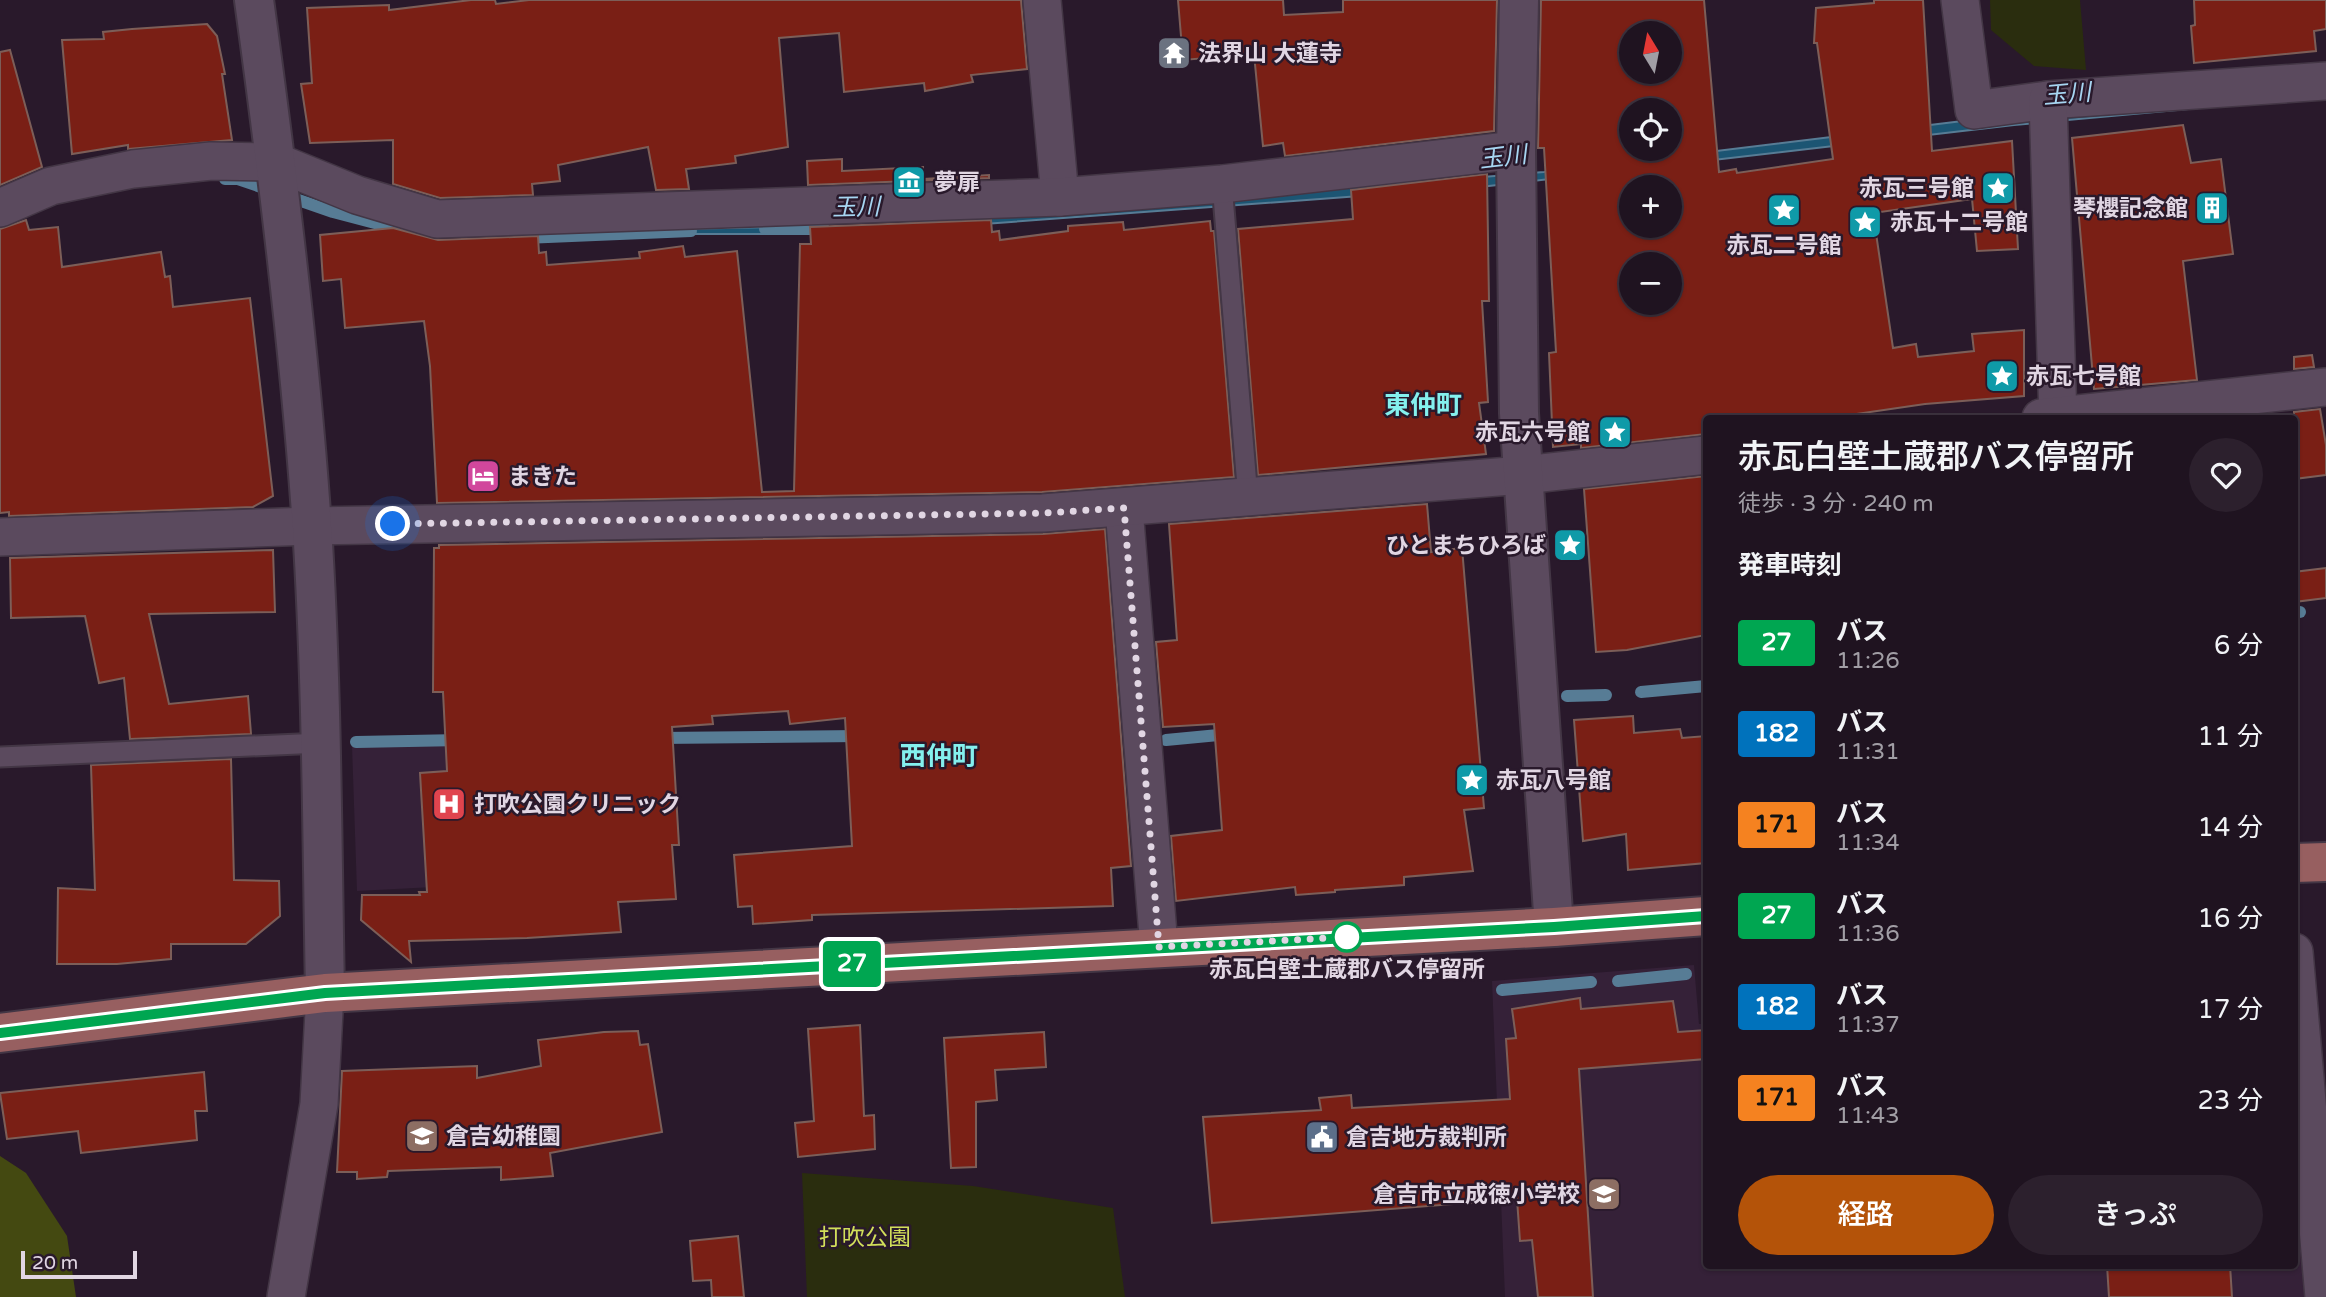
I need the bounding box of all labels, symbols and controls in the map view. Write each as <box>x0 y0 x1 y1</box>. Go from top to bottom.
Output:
north arrow <box>1619 21 1682 84</box>
map controls <box>1619 21 1682 315</box>
temple icon: 法界山 大蓮寺 <box>1155 34 1193 72</box>
place label: 法界山 大蓮寺 <box>1198 40 1342 68</box>
water label: 玉川 <box>2042 78 2095 111</box>
button: locate <box>1619 98 1682 161</box>
water label: 玉川 <box>1477 140 1532 175</box>
museum icon: 夢扉 <box>890 163 928 201</box>
place label: 夢扉 <box>934 169 980 197</box>
place icon: 赤瓦三号館 <box>1979 169 2017 207</box>
button: + <box>1619 175 1682 238</box>
place label: 赤瓦三号館 <box>1859 175 1974 203</box>
building icon: 琴櫻記念館 <box>2193 189 2231 227</box>
place icon: 赤瓦二号館 <box>1765 191 1803 229</box>
water label: 玉川 <box>832 193 883 222</box>
place label: 琴櫻記念館 <box>2073 195 2188 223</box>
place icon: 赤瓦十二号館 <box>1846 203 1884 241</box>
place label: 赤瓦十二号館 <box>1890 209 2028 237</box>
place label: 赤瓦二号館 <box>1727 232 1842 260</box>
button: − <box>1619 252 1682 315</box>
place icon: 赤瓦七号館 <box>1983 357 2021 395</box>
place label: 赤瓦七号館 <box>2026 363 2141 391</box>
district label: 東仲町 <box>1384 390 1462 421</box>
place icon: 赤瓦六号館 <box>1596 413 1634 451</box>
place label: 赤瓦六号館 <box>1475 419 1590 447</box>
text: 赤瓦白壁土蔵郡バス停留所 <box>1738 438 2134 477</box>
button: heart <box>2189 438 2263 512</box>
hotel icon: まきた <box>464 457 502 495</box>
place label: まきた <box>508 463 577 491</box>
text: 徒歩 · 3 分 · 240 m <box>1738 490 1934 518</box>
your location <box>375 506 410 541</box>
place icon: ひとまちひろば <box>1551 526 1589 564</box>
place label: ひとまちひろば <box>1386 532 1546 560</box>
text: 発車時刻 <box>1738 550 1842 581</box>
text: バス <box>1836 616 1888 647</box>
text: 27 <box>1761 628 1792 657</box>
text: 6 分 <box>2214 630 2263 661</box>
text: 11:26 <box>1836 647 1900 675</box>
text: バス <box>1836 707 1888 738</box>
text: 182 <box>1754 719 1799 748</box>
text: 11 分 <box>2198 721 2263 752</box>
text: 11:31 <box>1836 738 1900 766</box>
district label: 西仲町 <box>900 741 978 772</box>
place icon: 赤瓦八号館 <box>1453 761 1491 799</box>
place label: 赤瓦八号館 <box>1496 767 1611 795</box>
hospital icon: 打吹公園クリニック <box>430 785 468 823</box>
place label: 打吹公園クリニック <box>474 791 681 819</box>
text: バス <box>1836 798 1888 829</box>
text: 171 <box>1754 810 1799 839</box>
text: 14 分 <box>2198 812 2263 843</box>
text: 11:34 <box>1836 829 1900 857</box>
text: バス <box>1836 889 1888 920</box>
text: 27 <box>1761 901 1792 930</box>
text: 16 分 <box>2198 903 2263 934</box>
text: 11:36 <box>1836 920 1900 948</box>
marker: 赤瓦白壁土蔵郡バス停留所 <box>1332 922 1362 952</box>
line badge: 27 <box>820 941 884 987</box>
text: 27 <box>837 949 867 978</box>
place label: 赤瓦白壁土蔵郡バス停留所 <box>1209 956 1485 984</box>
text: バス <box>1836 980 1888 1011</box>
text: 182 <box>1754 992 1799 1021</box>
text: 17 分 <box>2198 994 2263 1025</box>
text: 11:37 <box>1836 1011 1900 1039</box>
text: バス <box>1836 1071 1888 1102</box>
text: 171 <box>1754 1083 1799 1112</box>
text: 23 分 <box>2198 1085 2263 1116</box>
text: 11:43 <box>1836 1102 1900 1130</box>
school or university icon: 倉吉幼稚園 <box>403 1117 441 1155</box>
public building icon: 倉吉地方裁判所 <box>1303 1118 1341 1156</box>
place label: 倉吉幼稚園 <box>446 1123 561 1151</box>
place label: 倉吉地方裁判所 <box>1346 1124 1507 1152</box>
school or university icon: 倉吉市立成徳小学校 <box>1585 1175 1623 1213</box>
button: 経路 <box>1738 1175 1994 1255</box>
button: きっぷ <box>2008 1175 2263 1255</box>
place label: 倉吉市立成徳小学校 <box>1373 1181 1580 1209</box>
park label: 打吹公園 <box>819 1224 911 1252</box>
scale bar <box>21 1248 136 1280</box>
text: 20 m <box>32 1252 78 1274</box>

